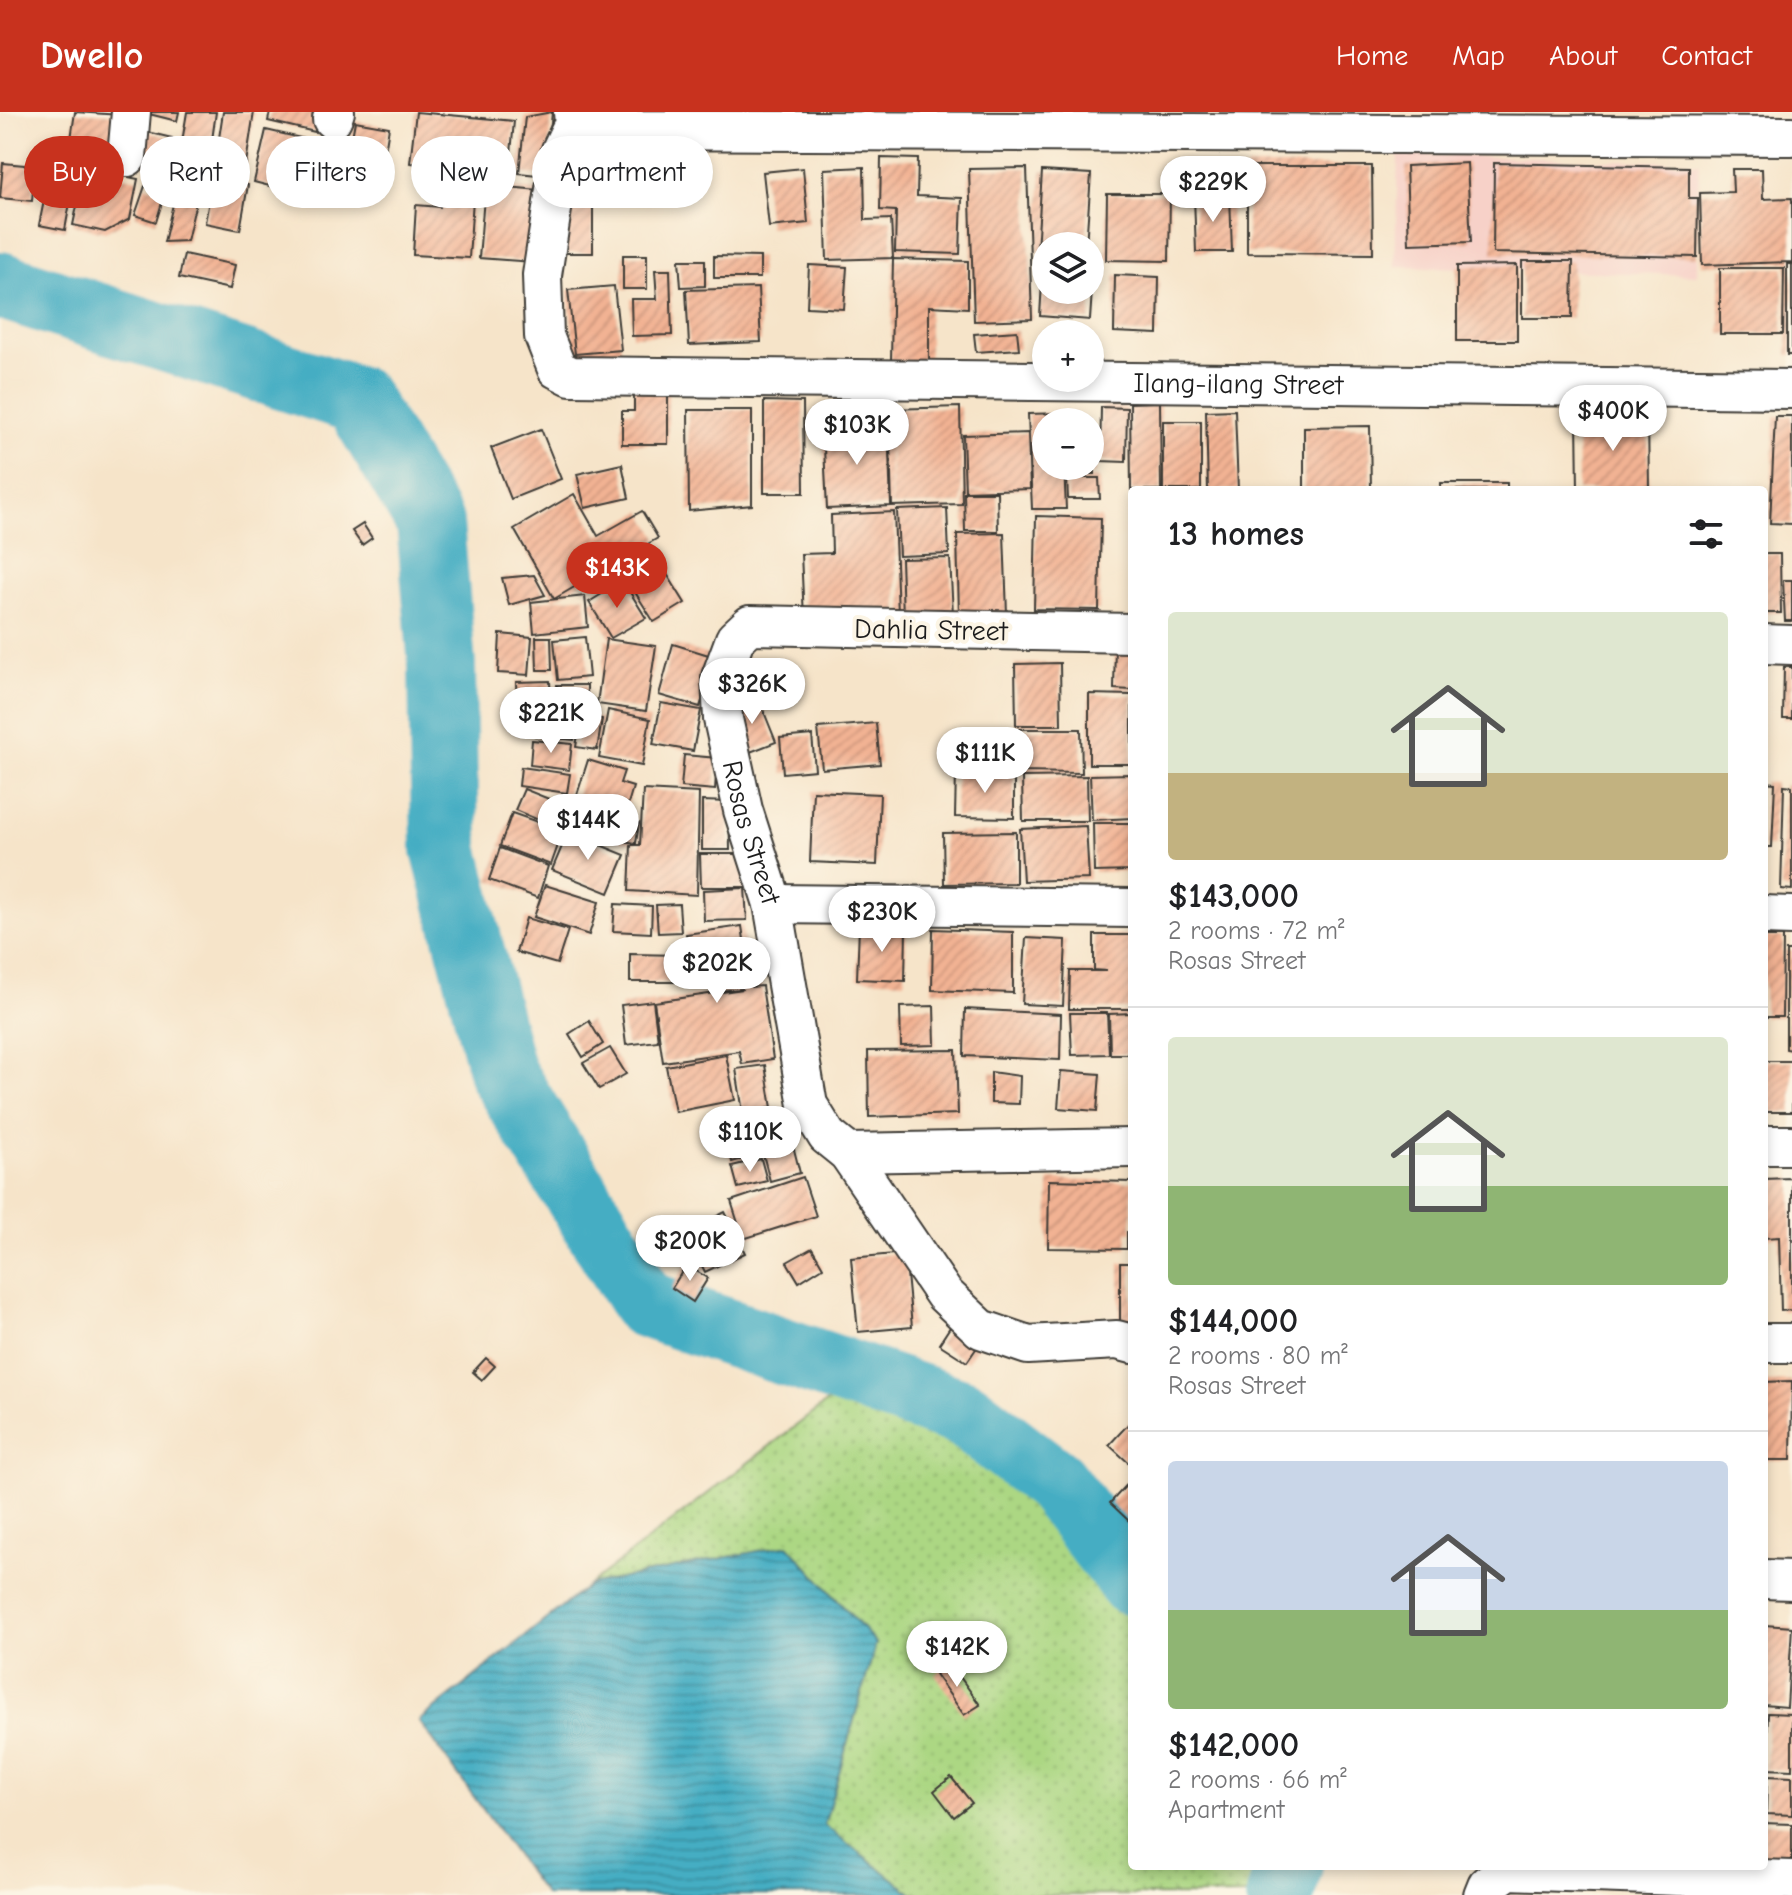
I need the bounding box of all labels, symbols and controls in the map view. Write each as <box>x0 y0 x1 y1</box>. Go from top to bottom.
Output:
text: Dwello <box>40 34 143 78</box>
text: Home <box>1336 40 1408 72</box>
text: Map <box>1452 40 1505 72</box>
text: About <box>1549 40 1617 72</box>
text: Contact <box>1661 40 1752 72</box>
chip: Buy <box>24 136 124 208</box>
chip: Rent <box>140 136 250 208</box>
chip: Filters <box>266 136 395 208</box>
chip: New <box>411 136 516 208</box>
chip: Apartment <box>532 136 713 208</box>
pin: $229K <box>1157 156 1269 224</box>
text: $229K <box>1178 167 1248 197</box>
map controls <box>1032 232 1104 480</box>
button: layers <box>1032 232 1104 304</box>
button: + <box>1032 320 1104 392</box>
street label: Ilang-ilang Street <box>1133 367 1345 401</box>
pin: $400K <box>1557 385 1669 453</box>
text: $400K <box>1577 396 1649 426</box>
pin: $103K <box>801 399 913 467</box>
button: − <box>1032 408 1104 480</box>
text: $103K <box>823 410 891 440</box>
icon: filters <box>1684 512 1728 556</box>
text: 13 homes <box>1168 514 1304 554</box>
pin: $143K <box>561 542 673 610</box>
text: $143K <box>584 553 650 583</box>
street label: Dahlia Street <box>854 613 1009 647</box>
pin: $326K <box>696 658 808 726</box>
icon: home <box>1376 664 1520 808</box>
text: $326K <box>717 669 787 699</box>
pin: $221K <box>495 687 607 755</box>
text: $221K <box>518 698 584 728</box>
pin: $111K <box>929 727 1041 795</box>
text: $111K <box>955 738 1015 768</box>
street label: Rosas Street <box>716 758 787 909</box>
pin: $144K <box>532 794 644 862</box>
text: $144K <box>556 805 620 835</box>
text: $143,000 <box>1168 876 1299 916</box>
pin: $230K <box>826 886 938 954</box>
text: $230K <box>847 897 917 927</box>
text: 2 rooms · 72 m² <box>1168 916 1345 946</box>
pin: $202K <box>661 937 773 1005</box>
text: Rosas Street <box>1168 946 1306 976</box>
text: $202K <box>681 948 753 978</box>
icon: home <box>1376 1089 1520 1233</box>
pin: $110K <box>694 1106 806 1174</box>
text: $110K <box>717 1117 783 1147</box>
pin: $200K <box>634 1215 746 1283</box>
text: $200K <box>654 1226 726 1256</box>
text: $144,000 <box>1168 1301 1298 1341</box>
text: 2 rooms · 80 m² <box>1168 1341 1348 1371</box>
text: Rosas Street <box>1168 1371 1306 1401</box>
icon: home <box>1376 1513 1520 1657</box>
pin: $142K <box>901 1621 1013 1689</box>
text: $142K <box>924 1632 990 1662</box>
text: $142,000 <box>1168 1725 1299 1765</box>
text: 2 rooms · 66 m² <box>1168 1765 1347 1795</box>
text: Apartment <box>1168 1795 1284 1825</box>

